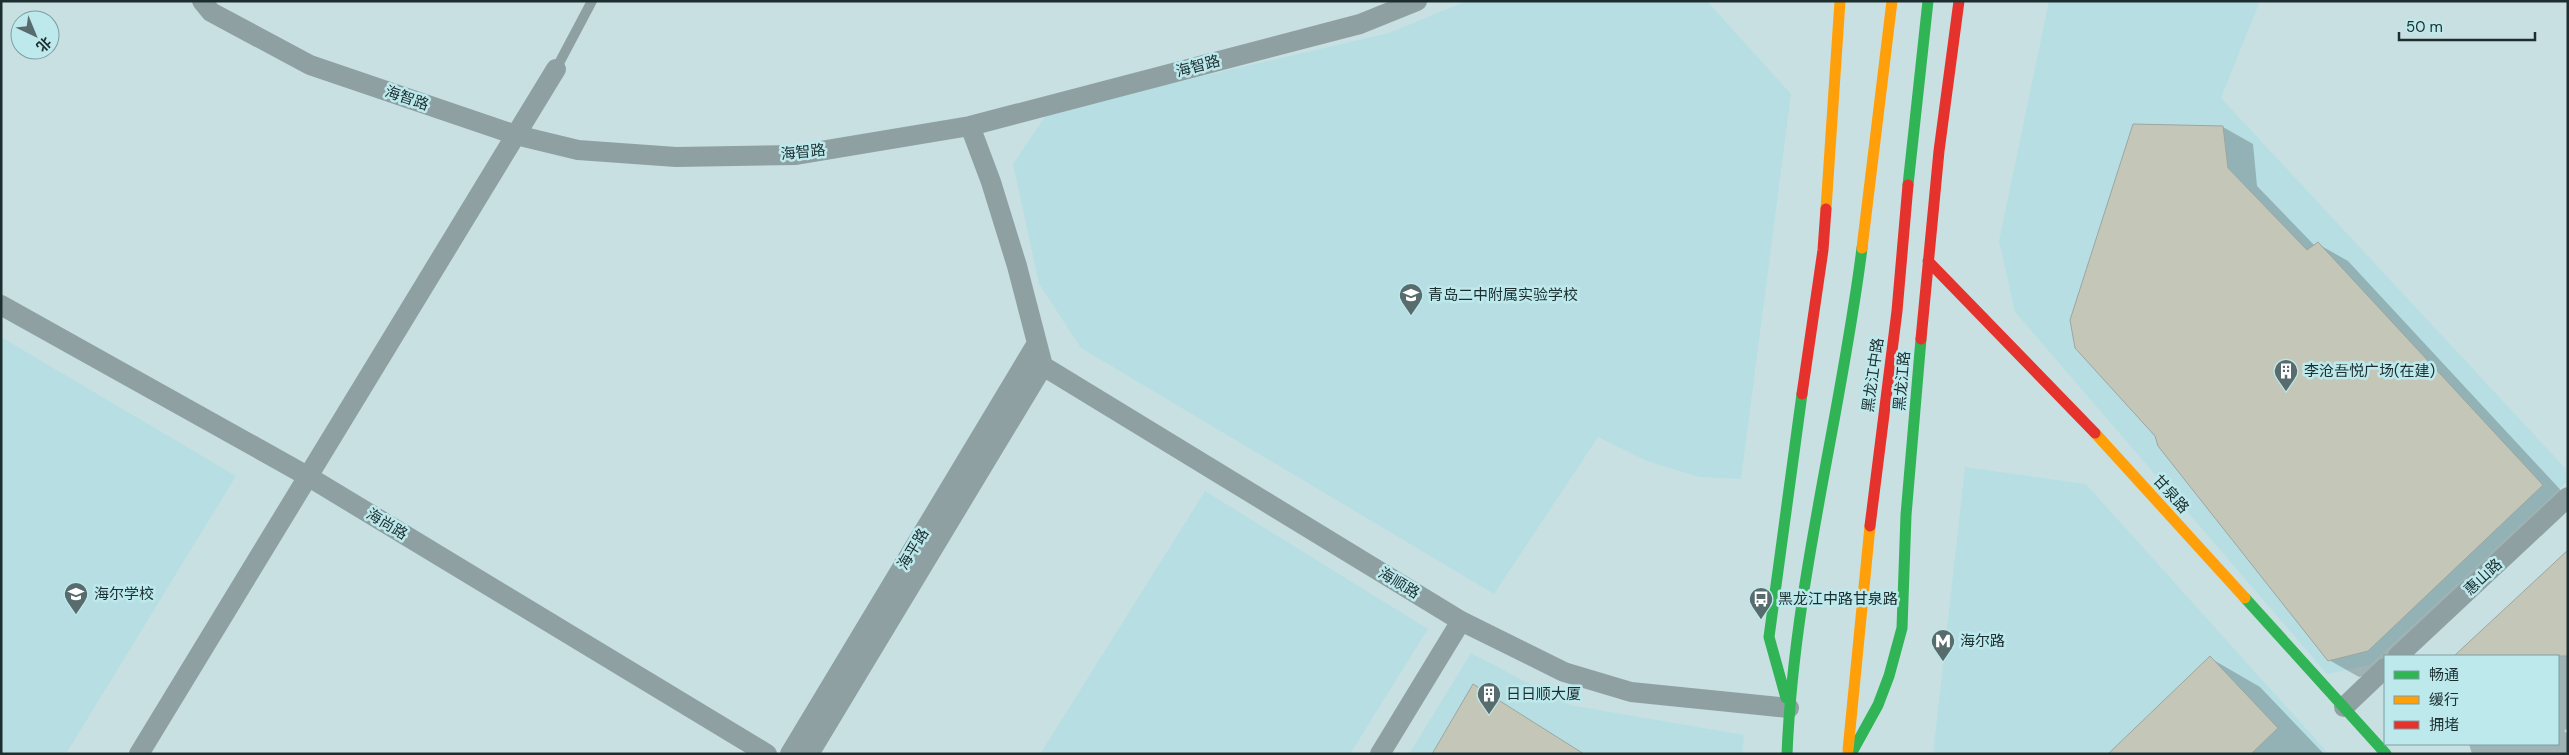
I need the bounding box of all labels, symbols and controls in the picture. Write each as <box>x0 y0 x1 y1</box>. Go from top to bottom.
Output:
north arrow <box>10 10 60 60</box>
scale bar <box>2399 10 2535 42</box>
text: 50 m <box>2406 17 2443 37</box>
text: 北 <box>33 33 55 56</box>
street label: 海智路 <box>1174 51 1222 81</box>
street label: 海智路 <box>382 81 432 115</box>
street label: 海智路 <box>780 140 826 164</box>
school or university icon: 青岛二中附属实验学校 <box>1398 282 1424 316</box>
place label: 青岛二中附属实验学校 <box>1428 285 1578 305</box>
street label: 黑龙江中路 <box>1858 336 1888 414</box>
street label: 黑龙江路 <box>1889 350 1915 412</box>
building icon: 李沧吾悦广场(在建) <box>2273 358 2299 392</box>
place label: 李沧吾悦广场(在建) <box>2304 361 2435 381</box>
street label: 甘泉路 <box>2149 471 2193 517</box>
street label: 海尚路 <box>363 504 411 544</box>
street label: 海平路 <box>893 525 933 573</box>
street label: 惠山路 <box>2460 554 2506 600</box>
street label: 海顺路 <box>1375 563 1423 603</box>
school or university icon: 海尔学校 <box>63 581 89 615</box>
place label: 海尔学校 <box>94 584 154 604</box>
bus stop icon: 黑龙江中路甘泉路 <box>1748 586 1774 620</box>
place label: 黑龙江中路甘泉路 <box>1778 589 1898 609</box>
metro station icon: 海尔路 <box>1930 628 1956 662</box>
place label: 海尔路 <box>1960 631 2005 651</box>
legend <box>2384 655 2559 745</box>
text: 畅通 <box>2429 665 2459 685</box>
building icon: 日日顺大厦 <box>1476 681 1502 715</box>
place label: 日日顺大厦 <box>1506 684 1581 704</box>
text: 缓行 <box>2429 690 2459 710</box>
text: 拥堵 <box>2429 715 2459 735</box>

